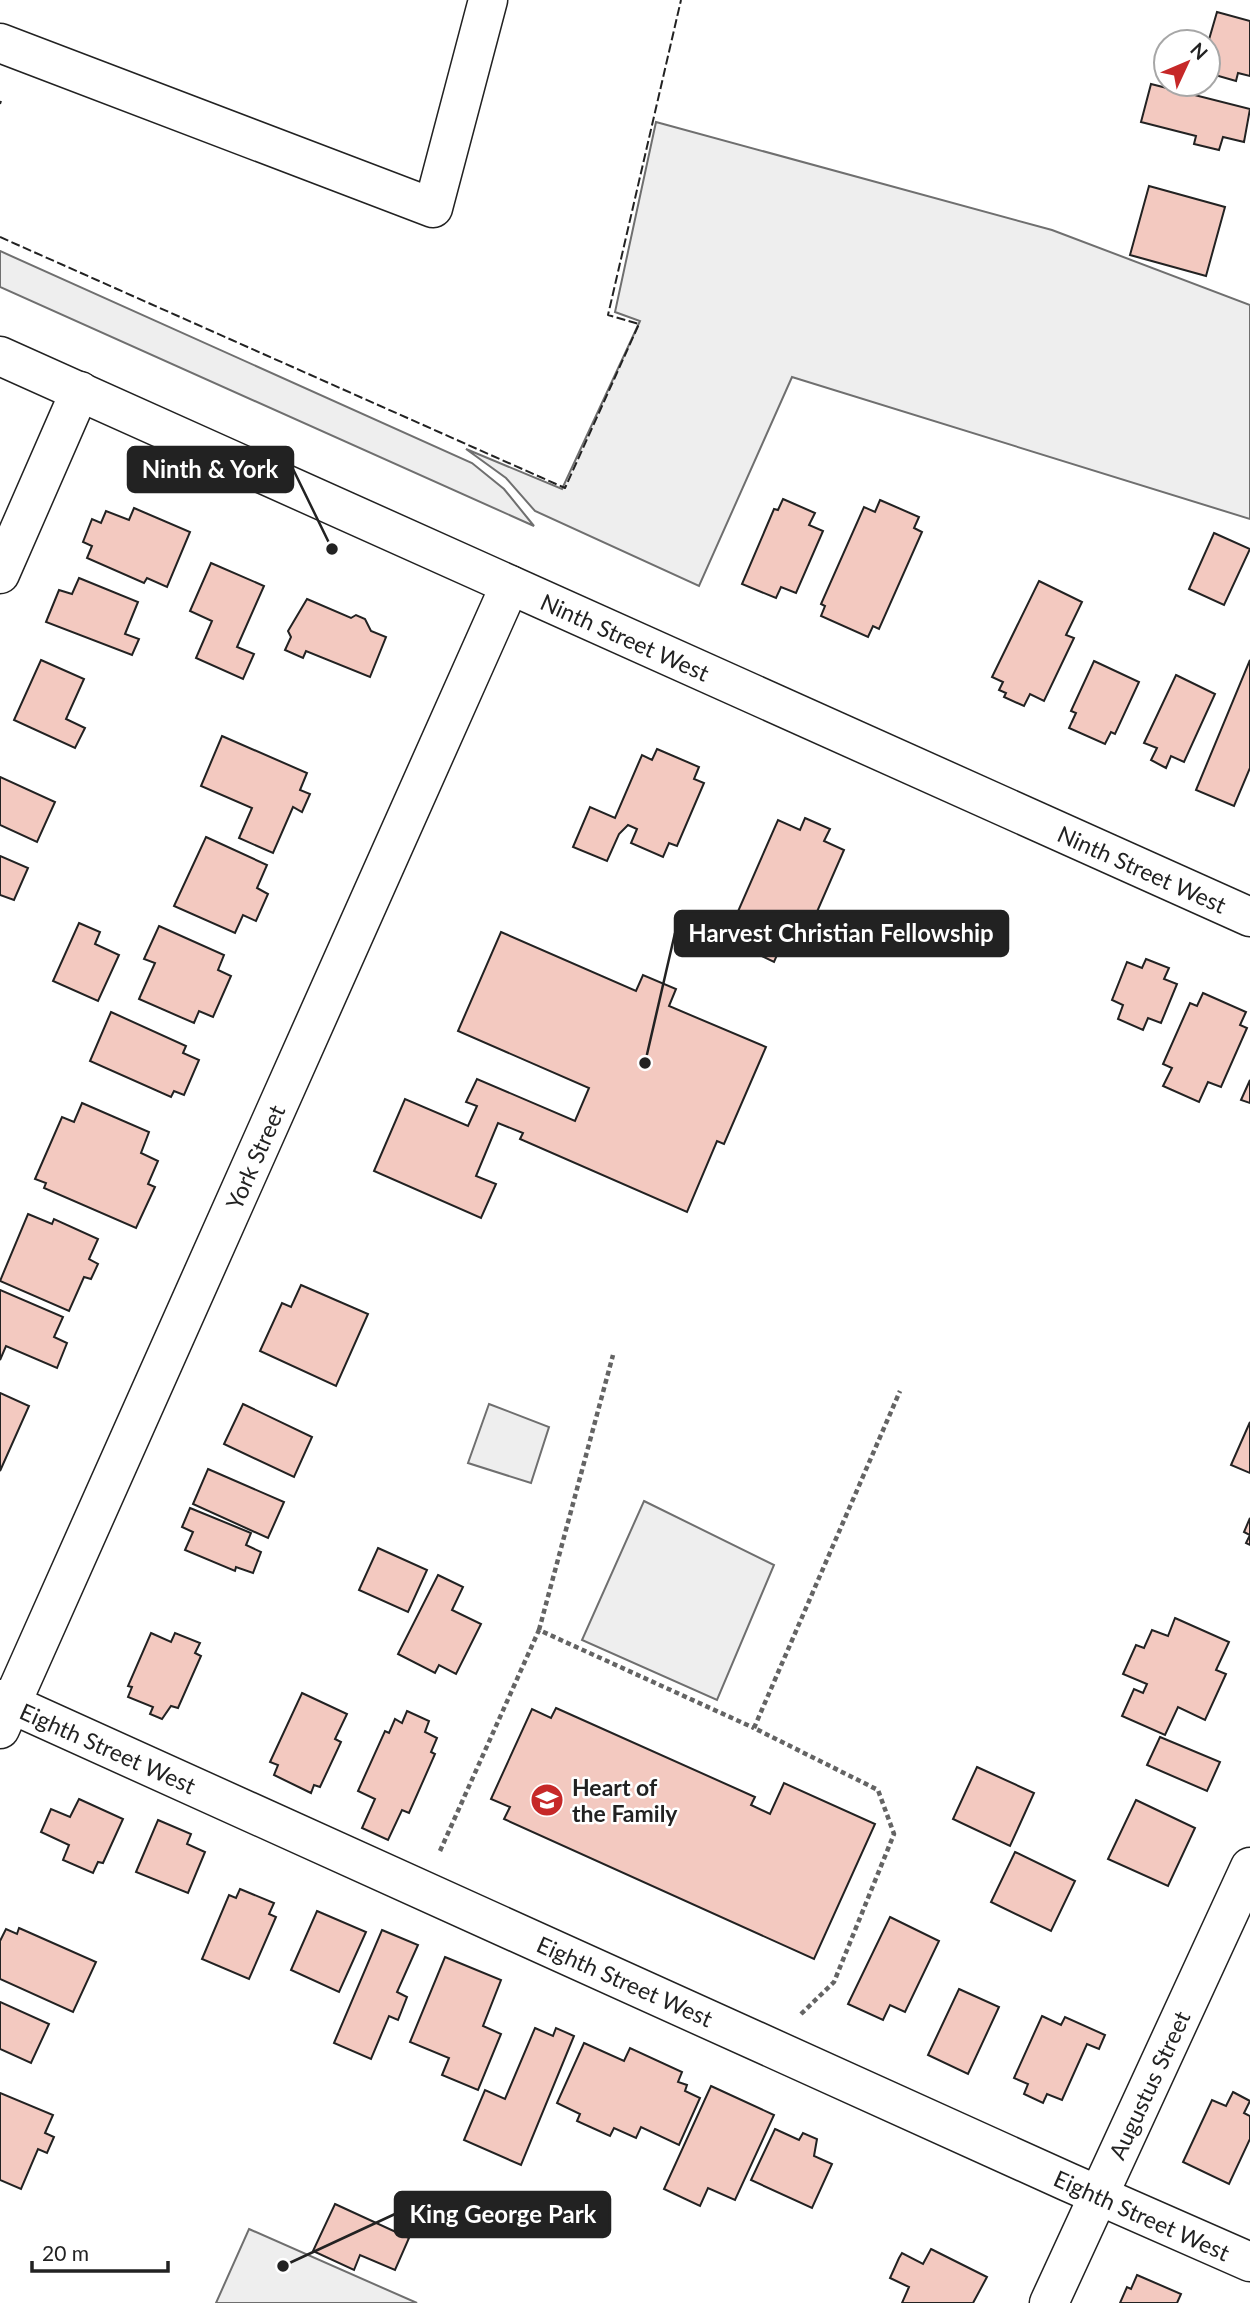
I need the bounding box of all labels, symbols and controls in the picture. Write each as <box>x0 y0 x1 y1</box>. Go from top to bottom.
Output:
north arrow <box>1152 28 1222 98</box>
text: N <box>1186 38 1213 64</box>
callout: Ninth & York <box>128 447 293 492</box>
text: Ninth & York <box>142 454 279 483</box>
street label: Ninth Street West <box>536 587 714 687</box>
street label: Ninth Street West <box>1053 819 1231 919</box>
callout: Harvest Christian Fellowship <box>675 911 1008 956</box>
text: Harvest Christian Fellowship <box>688 918 994 947</box>
street label: York Street <box>220 1100 291 1214</box>
street label: Eighth Street West <box>16 1697 201 1800</box>
place label: Heart of the Family <box>572 1773 678 1827</box>
school or university icon: Heart of the Family <box>528 1781 566 1819</box>
street label: Eighth Street West <box>533 1930 718 2033</box>
street label: Augustus Street <box>1102 2006 1196 2164</box>
street label: Eighth Street West <box>1050 2164 1235 2267</box>
callout: King George Park <box>395 2192 610 2237</box>
text: King George Park <box>410 2199 597 2228</box>
scale bar <box>32 2230 168 2274</box>
text: 20 m <box>42 2240 89 2265</box>

